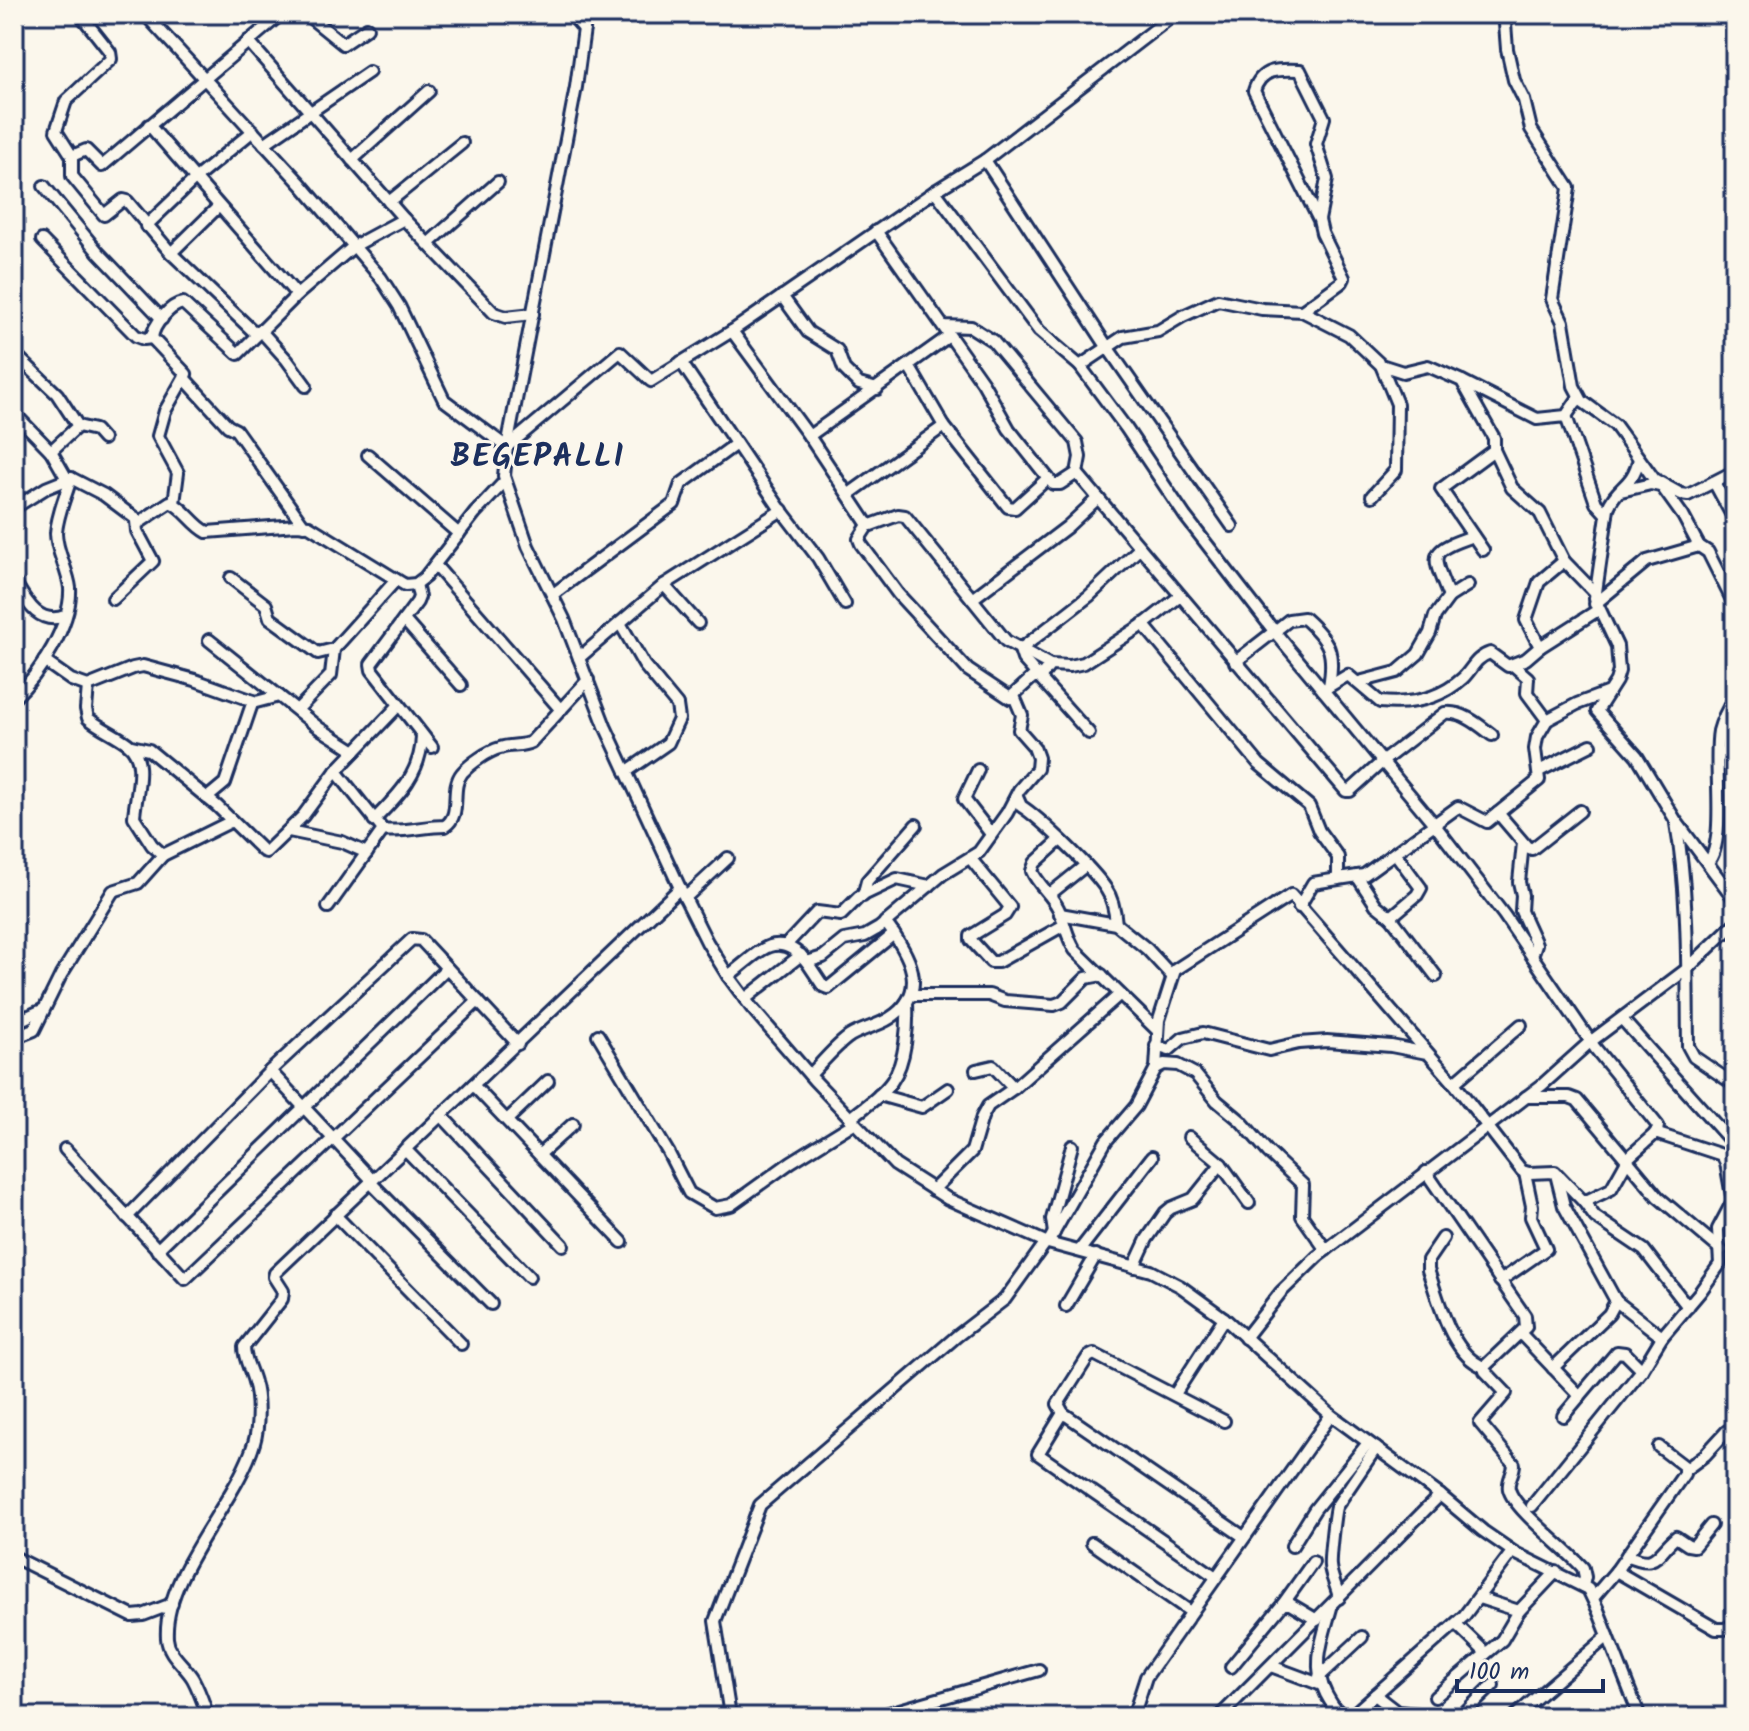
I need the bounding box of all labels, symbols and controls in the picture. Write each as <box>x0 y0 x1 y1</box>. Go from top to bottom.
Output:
district label: BEGEPALLI <box>451 432 625 483</box>
scale bar <box>1457 1643 1603 1693</box>
text: 100 m <box>1469 1653 1529 1692</box>

